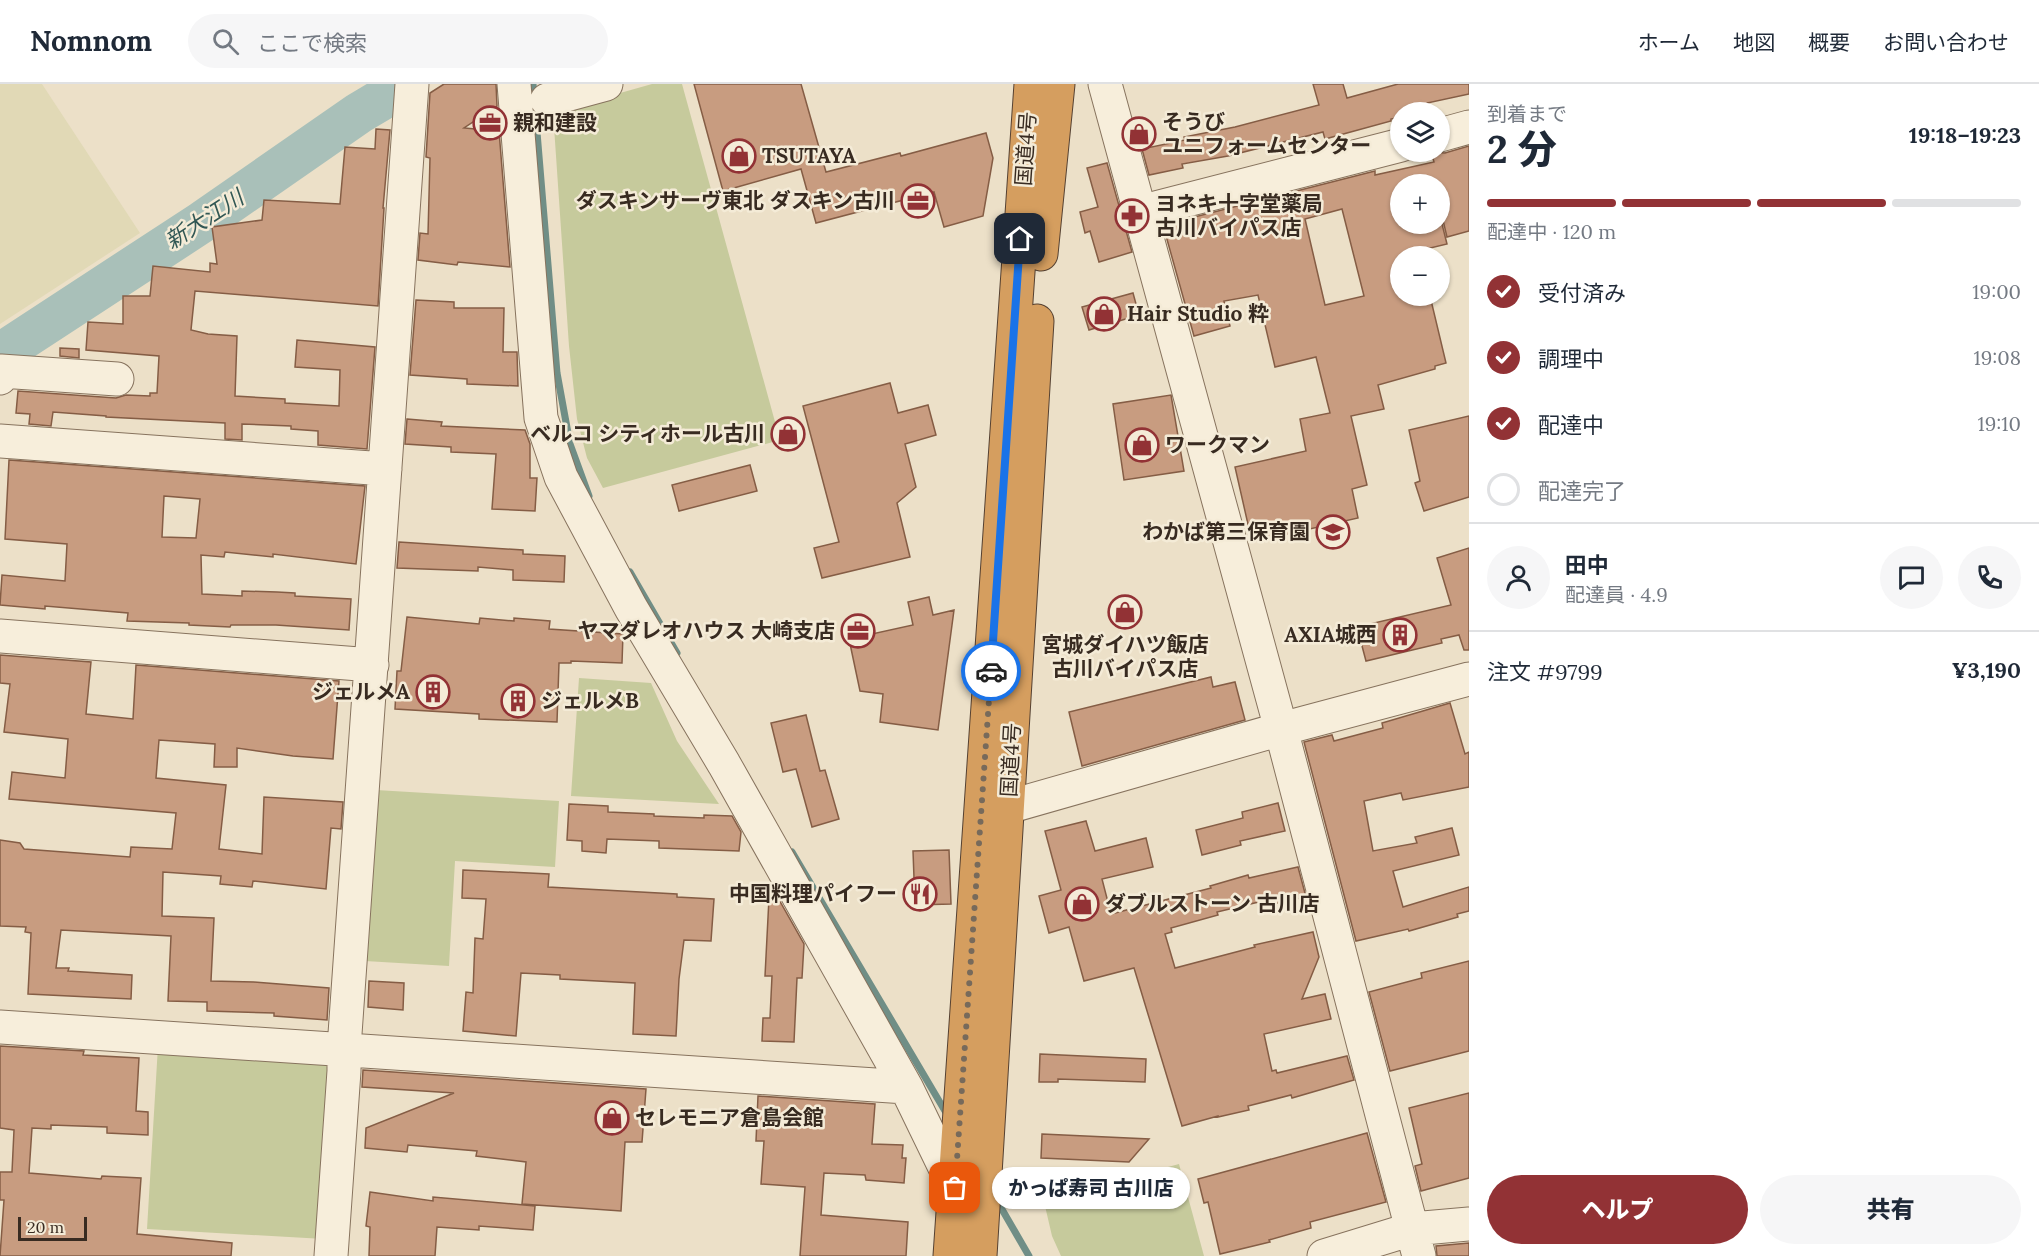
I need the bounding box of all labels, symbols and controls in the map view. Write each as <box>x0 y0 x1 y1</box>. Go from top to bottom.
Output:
search box <box>188 14 608 68</box>
text: Nomnom <box>30 23 152 59</box>
icon: search <box>209 25 242 58</box>
text: ここで検索 <box>257 29 367 57</box>
text: ホーム <box>1638 29 1700 56</box>
text: 地図 <box>1733 29 1775 56</box>
text: 概要 <box>1808 29 1850 56</box>
text: お問い合わせ <box>1883 29 2009 56</box>
text: 到着まで <box>1487 101 1567 126</box>
map controls <box>1390 102 1450 306</box>
button: layers <box>1390 102 1450 162</box>
office icon: 親和建設 <box>472 105 508 141</box>
place label: そうび ユニフォームセンター <box>1162 108 1371 159</box>
place label: 親和建設 <box>513 109 597 136</box>
street label: 国道4号 <box>1009 111 1042 187</box>
shop icon: そうび ユニフォームセンター <box>1121 116 1157 152</box>
text: 19:18–19:23 <box>1909 121 2021 149</box>
text: 2 分 <box>1487 124 1557 174</box>
shop icon: TSUTAYA <box>721 138 757 174</box>
place label: TSUTAYA <box>762 142 856 169</box>
button: + <box>1390 174 1450 234</box>
water label: 新大江川 <box>159 182 250 255</box>
office icon: ダスキンサーヴ東北 ダスキン古川 <box>900 183 936 219</box>
place label: ダスキンサーヴ東北 ダスキン古川 <box>576 187 895 214</box>
place label: ヨネキ十字堂薬局 古川バイパス店 <box>1155 190 1323 241</box>
pharmacy icon: ヨネキ十字堂薬局 古川バイパス店 <box>1114 198 1150 234</box>
pin <box>994 213 1045 264</box>
text: 配達中 · 120 m <box>1487 219 1616 244</box>
icon: home <box>1003 222 1036 255</box>
button: − <box>1390 246 1450 306</box>
icon: check <box>1487 275 1520 308</box>
text: 受付済み <box>1538 279 1626 307</box>
text: 19:00 <box>1972 279 2021 304</box>
shop icon: Hair Studio 粋 <box>1086 296 1122 332</box>
place label: Hair Studio 粋 <box>1127 300 1269 327</box>
icon: check <box>1487 341 1520 374</box>
text: 調理中 <box>1538 345 1604 373</box>
text: 19:08 <box>1974 345 2021 370</box>
icon: check <box>1487 407 1520 440</box>
text: 配達中 <box>1538 411 1604 439</box>
text: 19:10 <box>1977 411 2021 436</box>
shop icon: ベルコ シティホール古川 <box>770 416 806 452</box>
place label: ベルコ シティホール古川 <box>530 420 765 447</box>
shop icon: ワークマン <box>1124 427 1160 463</box>
place label: ワークマン <box>1165 431 1270 458</box>
text: 配達完了 <box>1538 477 1626 505</box>
school or university icon: わかば第三保育園 <box>1315 514 1351 550</box>
place label: わかば第三保育園 <box>1142 518 1310 545</box>
button: person <box>1487 546 1550 609</box>
button: chat <box>1880 546 1943 609</box>
button: phone <box>1958 546 2021 609</box>
text: 田中 <box>1565 551 1609 579</box>
text: 配達員 · 4.9 <box>1565 582 1668 607</box>
shop icon: 宮城ダイハツ飯店 古川バイパス店 <box>1107 594 1143 630</box>
office icon: ヤマダレオハウス 大崎支店 <box>840 613 876 649</box>
place label: ヤマダレオハウス 大崎支店 <box>577 617 835 644</box>
building icon: AXIA城西 <box>1382 617 1418 653</box>
place label: AXIA城西 <box>1284 621 1377 648</box>
place label: 宮城ダイハツ飯店 古川バイパス店 <box>1041 631 1209 682</box>
courier <box>961 641 1021 701</box>
icon: car <box>975 655 1008 688</box>
text: ¥3,190 <box>1952 656 2021 684</box>
text: 注文 #9799 <box>1487 658 1603 686</box>
building icon: ジェルメA <box>415 674 451 710</box>
place label: ジェルメA <box>312 678 410 705</box>
building icon: ジェルメB <box>500 683 536 719</box>
place label: ジェルメB <box>541 687 639 714</box>
street label: 国道4号 <box>995 722 1026 798</box>
restaurant icon: 中国料理パイフー <box>902 876 938 912</box>
place label: 中国料理パイフー <box>729 880 897 907</box>
shop icon: ダブルストーン 古川店 <box>1064 886 1100 922</box>
place label: ダブルストーン 古川店 <box>1105 890 1319 917</box>
shop icon: セレモニア倉島会館 <box>594 1100 630 1136</box>
place label: セレモニア倉島会館 <box>635 1104 824 1131</box>
pin <box>929 1162 980 1213</box>
callout: かっぱ寿司 古川店 <box>991 1167 1189 1209</box>
icon: bag <box>938 1171 971 1204</box>
text: かっぱ寿司 古川店 <box>1008 1175 1174 1200</box>
button: ヘルプ <box>1487 1175 1748 1244</box>
button: 共有 <box>1760 1175 2021 1244</box>
scale bar <box>18 1214 87 1242</box>
text: 20 m <box>27 1217 64 1237</box>

